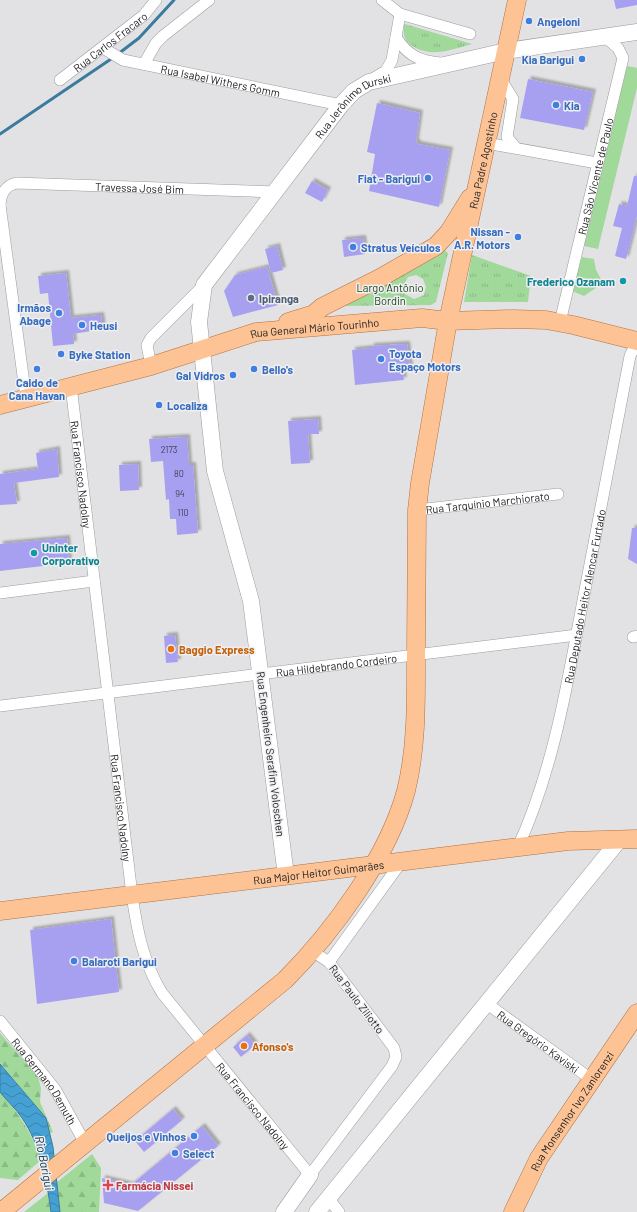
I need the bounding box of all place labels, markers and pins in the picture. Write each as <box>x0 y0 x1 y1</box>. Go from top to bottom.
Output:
place label: Angeloni <box>537 15 580 28</box>
marker: Angeloni <box>524 16 534 26</box>
place label: Kia Barigui <box>522 53 574 66</box>
marker: Kia Barigui <box>577 54 587 64</box>
place label: Kia <box>564 99 580 112</box>
marker: Kia <box>551 100 561 110</box>
place label: Fiat - Barigui <box>358 172 420 185</box>
marker: Fiat - Barigui <box>423 173 433 183</box>
place label: Nissan - A.R. Motors <box>454 225 510 251</box>
marker: Nissan - A.R. Motors <box>513 232 523 242</box>
place label: Stratus Veículos <box>361 241 441 254</box>
marker: Stratus Veículos <box>348 242 358 252</box>
place label: Frederico Ozanam <box>527 275 615 288</box>
marker: Frederico Ozanam <box>618 276 628 286</box>
place label: Ipiranga <box>259 292 299 305</box>
marker: Ipiranga <box>246 293 256 303</box>
place label: Irmãos Abage <box>17 301 51 327</box>
marker: Irmãos Abage <box>54 308 64 318</box>
place label: Heusi <box>90 319 117 332</box>
marker: Heusi <box>77 320 87 330</box>
place label: Toyota Espaço Motors <box>389 347 461 373</box>
place label: Byke Station <box>69 348 130 361</box>
marker: Byke Station <box>56 349 66 359</box>
marker: Toyota Espaço Motors <box>376 354 386 364</box>
place label: Bello's <box>262 363 294 376</box>
marker: Caldo de Cana Havan <box>32 364 42 374</box>
marker: Bello's <box>249 364 259 374</box>
place label: Gal Vidros <box>176 369 225 382</box>
marker: Gal Vidros <box>228 370 238 380</box>
place label: Caldo de Cana Havan <box>9 376 65 402</box>
place label: Localiza <box>167 399 208 412</box>
marker: Localiza <box>154 400 164 410</box>
place label: Uninter Corporativo <box>42 541 100 567</box>
marker: Uninter Corporativo <box>29 548 39 558</box>
place label: Baggio Express <box>179 643 255 656</box>
marker: Baggio Express <box>166 644 176 654</box>
place label: Balaroti Barigui <box>82 955 157 968</box>
marker: Balaroti Barigui <box>69 956 79 966</box>
place label: Afonso's <box>252 1040 294 1053</box>
marker: Afonso's <box>239 1041 249 1051</box>
place label: Queijos e Vinhos <box>107 1130 186 1143</box>
marker: Queijos e Vinhos <box>189 1131 199 1141</box>
place label: Select <box>183 1147 214 1160</box>
marker: Select <box>170 1148 180 1158</box>
place label: Farmácia Nissei <box>116 1179 193 1192</box>
marker: Farmácia Nissei <box>103 1180 113 1190</box>

